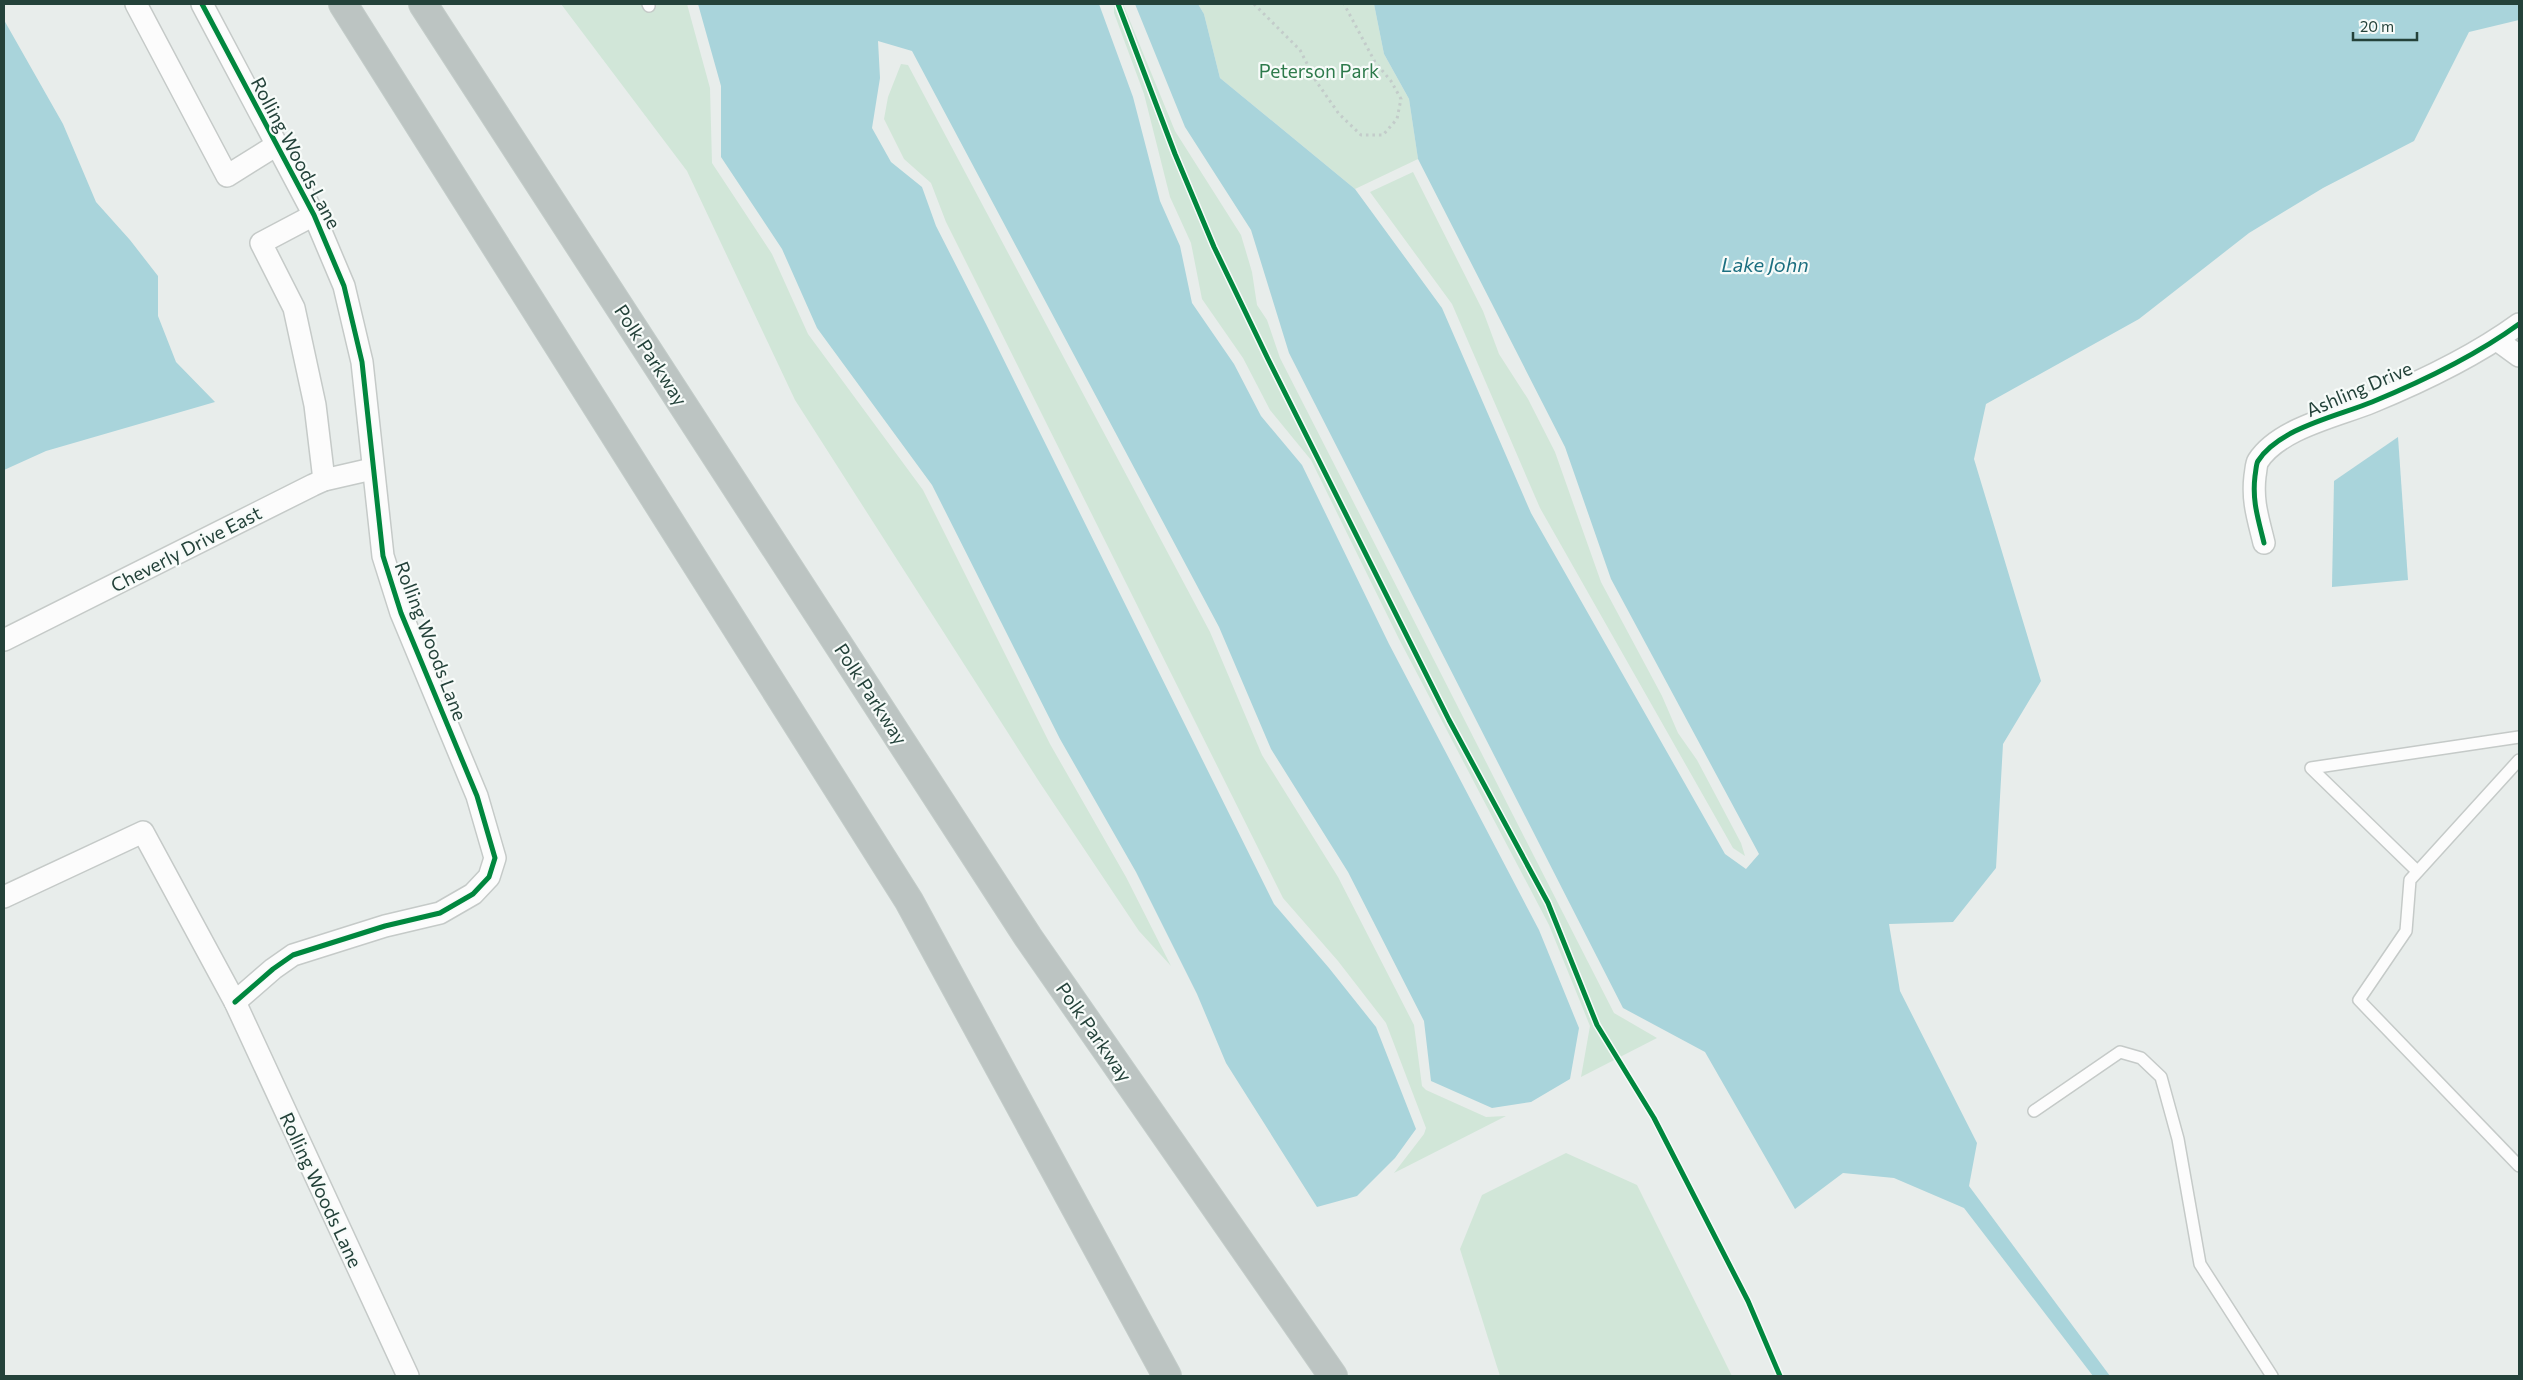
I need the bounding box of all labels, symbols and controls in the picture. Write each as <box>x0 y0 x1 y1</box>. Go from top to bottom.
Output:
scale bar <box>2353 10 2417 42</box>
text: 20 m <box>2360 17 2394 35</box>
park label: Peterson Park <box>1259 59 1379 82</box>
street label: Rolling Woods Lane <box>247 73 346 233</box>
water label: Lake John <box>1721 252 1809 276</box>
street label: Polk Parkway <box>610 300 693 410</box>
street label: Ashling Drive <box>2302 356 2415 421</box>
street label: Cheverly Drive East <box>107 501 265 597</box>
street label: Rolling Woods Lane <box>391 558 472 724</box>
street label: Polk Parkway <box>830 639 913 749</box>
street label: Polk Parkway <box>1052 978 1137 1086</box>
street label: Rolling Woods Lane <box>275 1109 367 1271</box>

